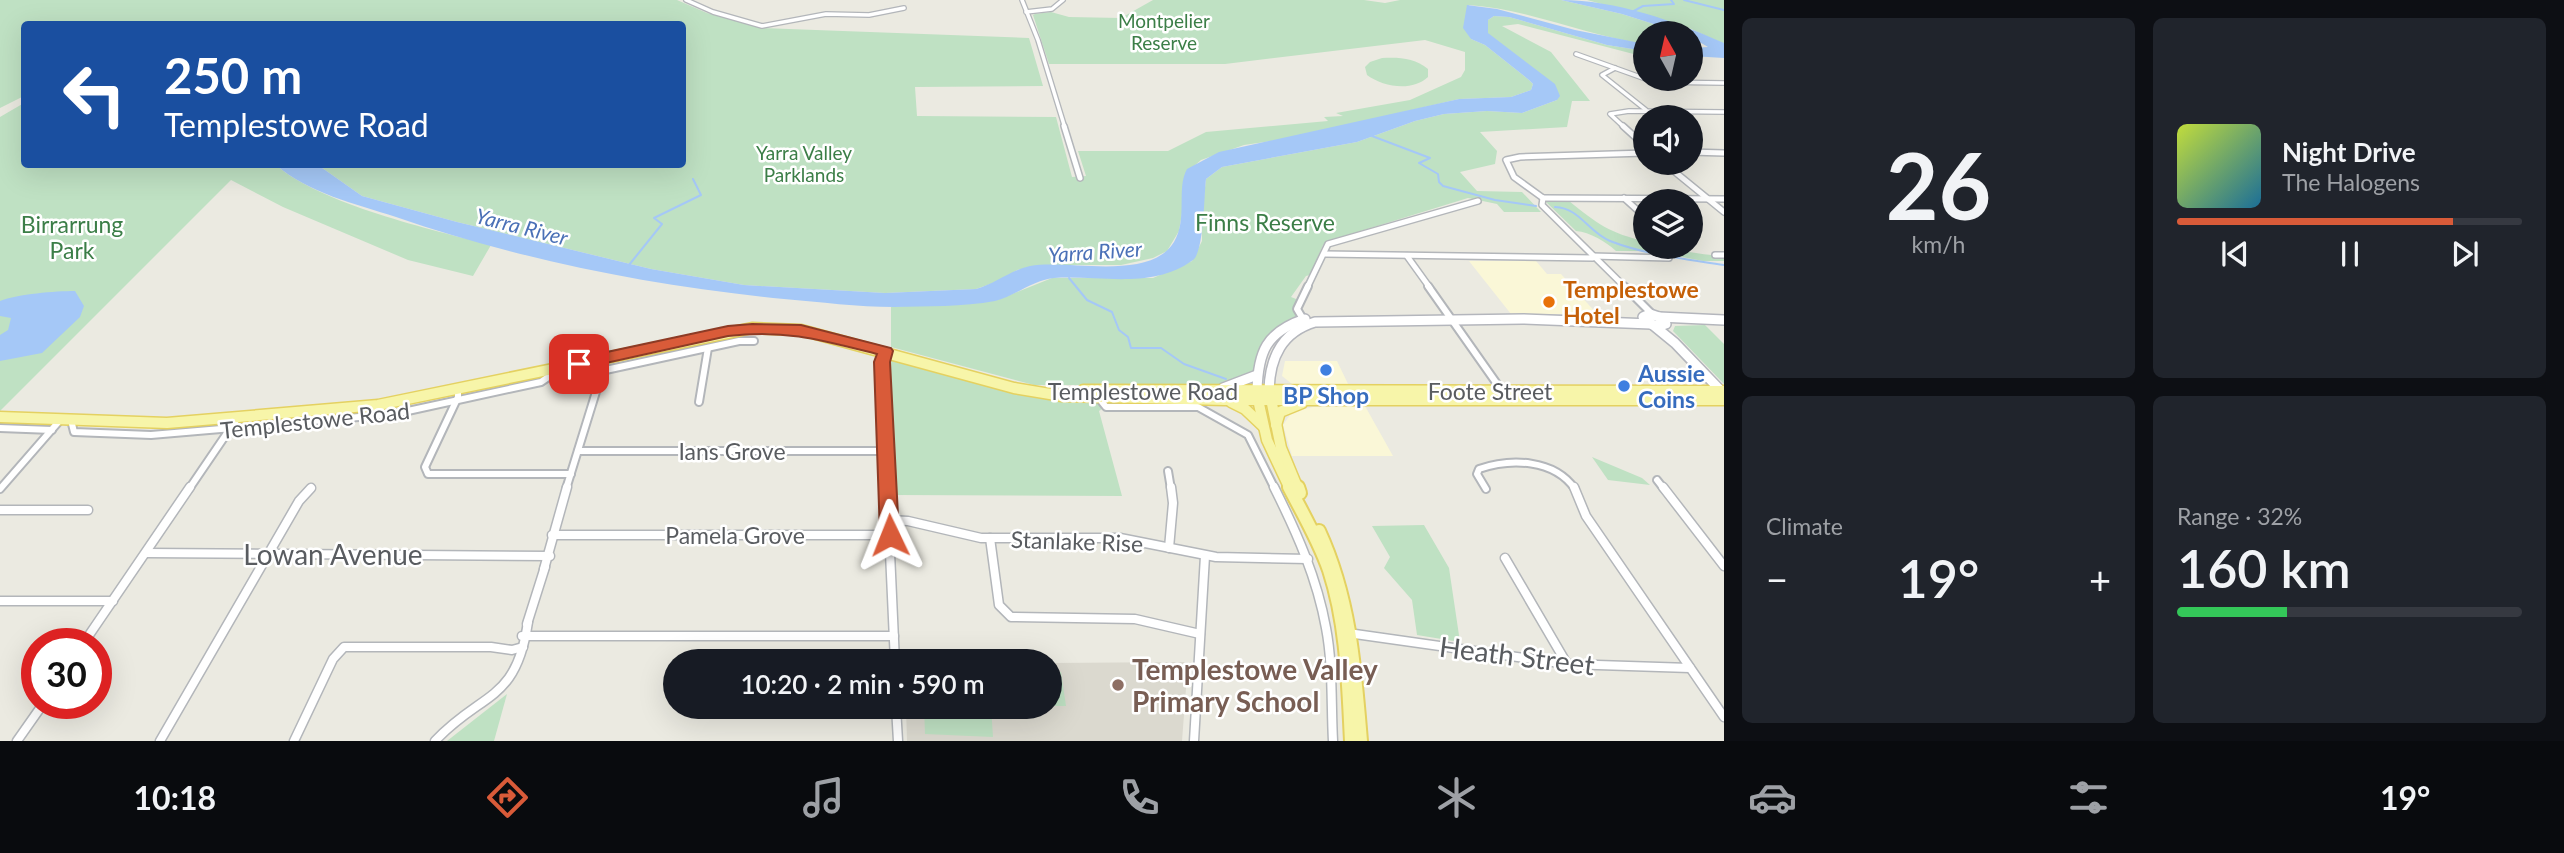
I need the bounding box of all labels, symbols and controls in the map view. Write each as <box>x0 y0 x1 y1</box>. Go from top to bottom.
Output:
park label: Montpelier Reserve <box>1118 9 1210 54</box>
north arrow <box>1633 21 1703 91</box>
map controls <box>1633 21 1703 259</box>
text: 250 m <box>164 46 302 104</box>
icon: left <box>49 49 140 140</box>
text: Templestowe Road <box>164 105 429 144</box>
button: sound <box>1633 105 1703 175</box>
text: 26 <box>1886 130 1991 239</box>
text: Night Drive <box>2282 136 2416 168</box>
park label: Yarra Valley Parklands <box>756 141 852 186</box>
text: The Halogens <box>2282 168 2420 196</box>
button: layers <box>1633 189 1703 259</box>
water label: Yarra River <box>473 202 571 250</box>
park label: Finns Reserve <box>1195 208 1335 236</box>
park label: Birrarrung Park <box>21 210 123 264</box>
text: km/h <box>1912 230 1965 258</box>
water label: Yarra River <box>1047 235 1144 267</box>
icon: previous <box>2216 235 2254 273</box>
icon: pause <box>2331 235 2369 273</box>
icon: next <box>2446 235 2484 273</box>
place label: Templestowe Hotel <box>1563 275 1699 329</box>
marker: Templestowe Hotel <box>1541 294 1557 310</box>
pin <box>549 334 609 394</box>
icon: arrive <box>560 345 598 383</box>
place label: Aussie Coins <box>1637 359 1705 413</box>
marker: BP Shop <box>1318 362 1334 378</box>
street label: Templestowe Road <box>1048 377 1238 405</box>
street label: Foote Street <box>1428 377 1553 405</box>
marker: Aussie Coins <box>1616 378 1632 394</box>
place label: BP Shop <box>1283 381 1369 409</box>
street label: Templestowe Road <box>219 396 411 444</box>
street label: Ians Grove <box>678 437 786 465</box>
position arrow <box>853 498 927 572</box>
text: Range · 32% <box>2177 502 2302 530</box>
text: Climate <box>1766 512 1843 540</box>
street label: Pamela Grove <box>665 521 805 549</box>
street label: Stanlake Rise <box>1010 525 1144 557</box>
street label: Lowan Avenue <box>243 537 423 571</box>
text: 160 km <box>2177 537 2351 599</box>
text: 19° <box>1898 547 1979 609</box>
text: − <box>1766 556 1788 602</box>
text: + <box>2089 556 2111 602</box>
speed limit sign: 30 <box>21 628 112 719</box>
street label: Heath Street <box>1438 629 1596 681</box>
place label: Templestowe Valley Primary School <box>1132 652 1378 718</box>
text: 10:20 · 2 min · 590 m <box>740 668 985 700</box>
marker: Templestowe Valley Primary School <box>1110 677 1126 693</box>
icon: directions <box>483 773 532 822</box>
icon: music <box>799 773 848 822</box>
icon: phone <box>1115 773 1164 822</box>
icon: climate <box>1432 773 1481 822</box>
icon: car <box>1748 773 1797 822</box>
icon: filters <box>2064 773 2113 822</box>
text: 10:18 <box>134 778 216 817</box>
text: 19° <box>2380 778 2430 817</box>

